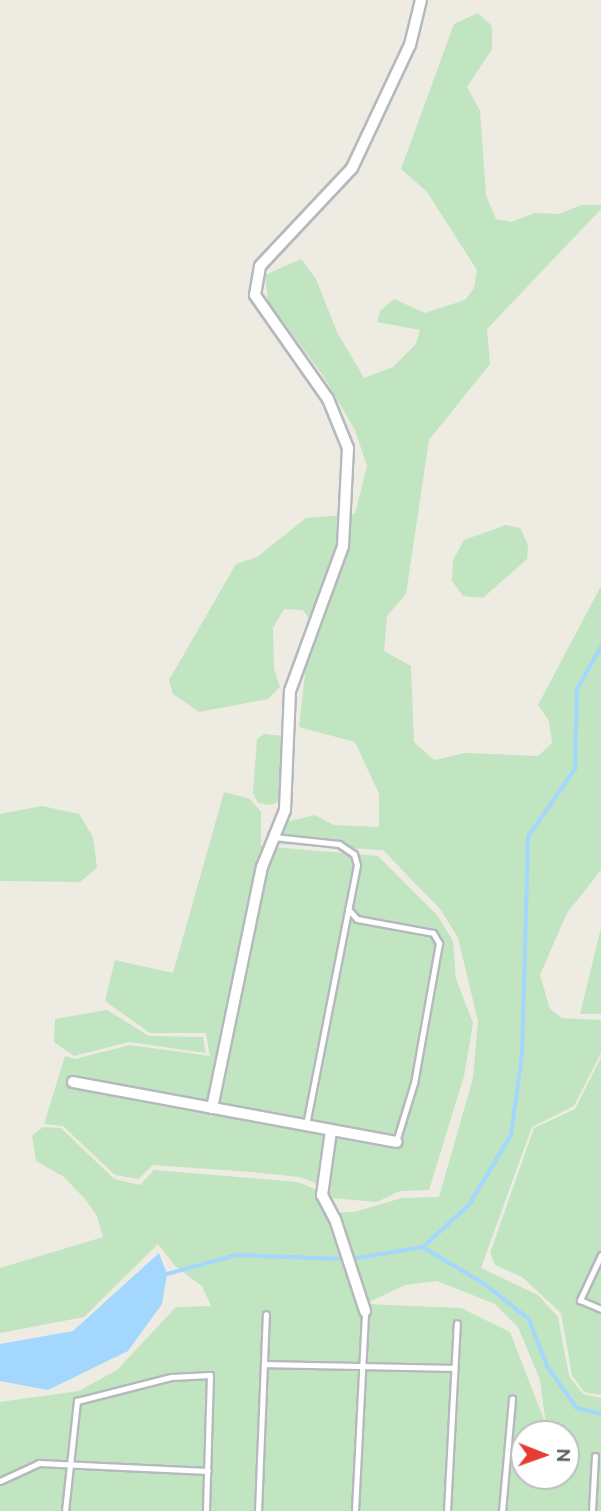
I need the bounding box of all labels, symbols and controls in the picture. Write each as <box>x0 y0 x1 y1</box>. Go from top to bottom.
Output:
north arrow <box>510 1420 580 1490</box>
text: N <box>553 1448 575 1463</box>

